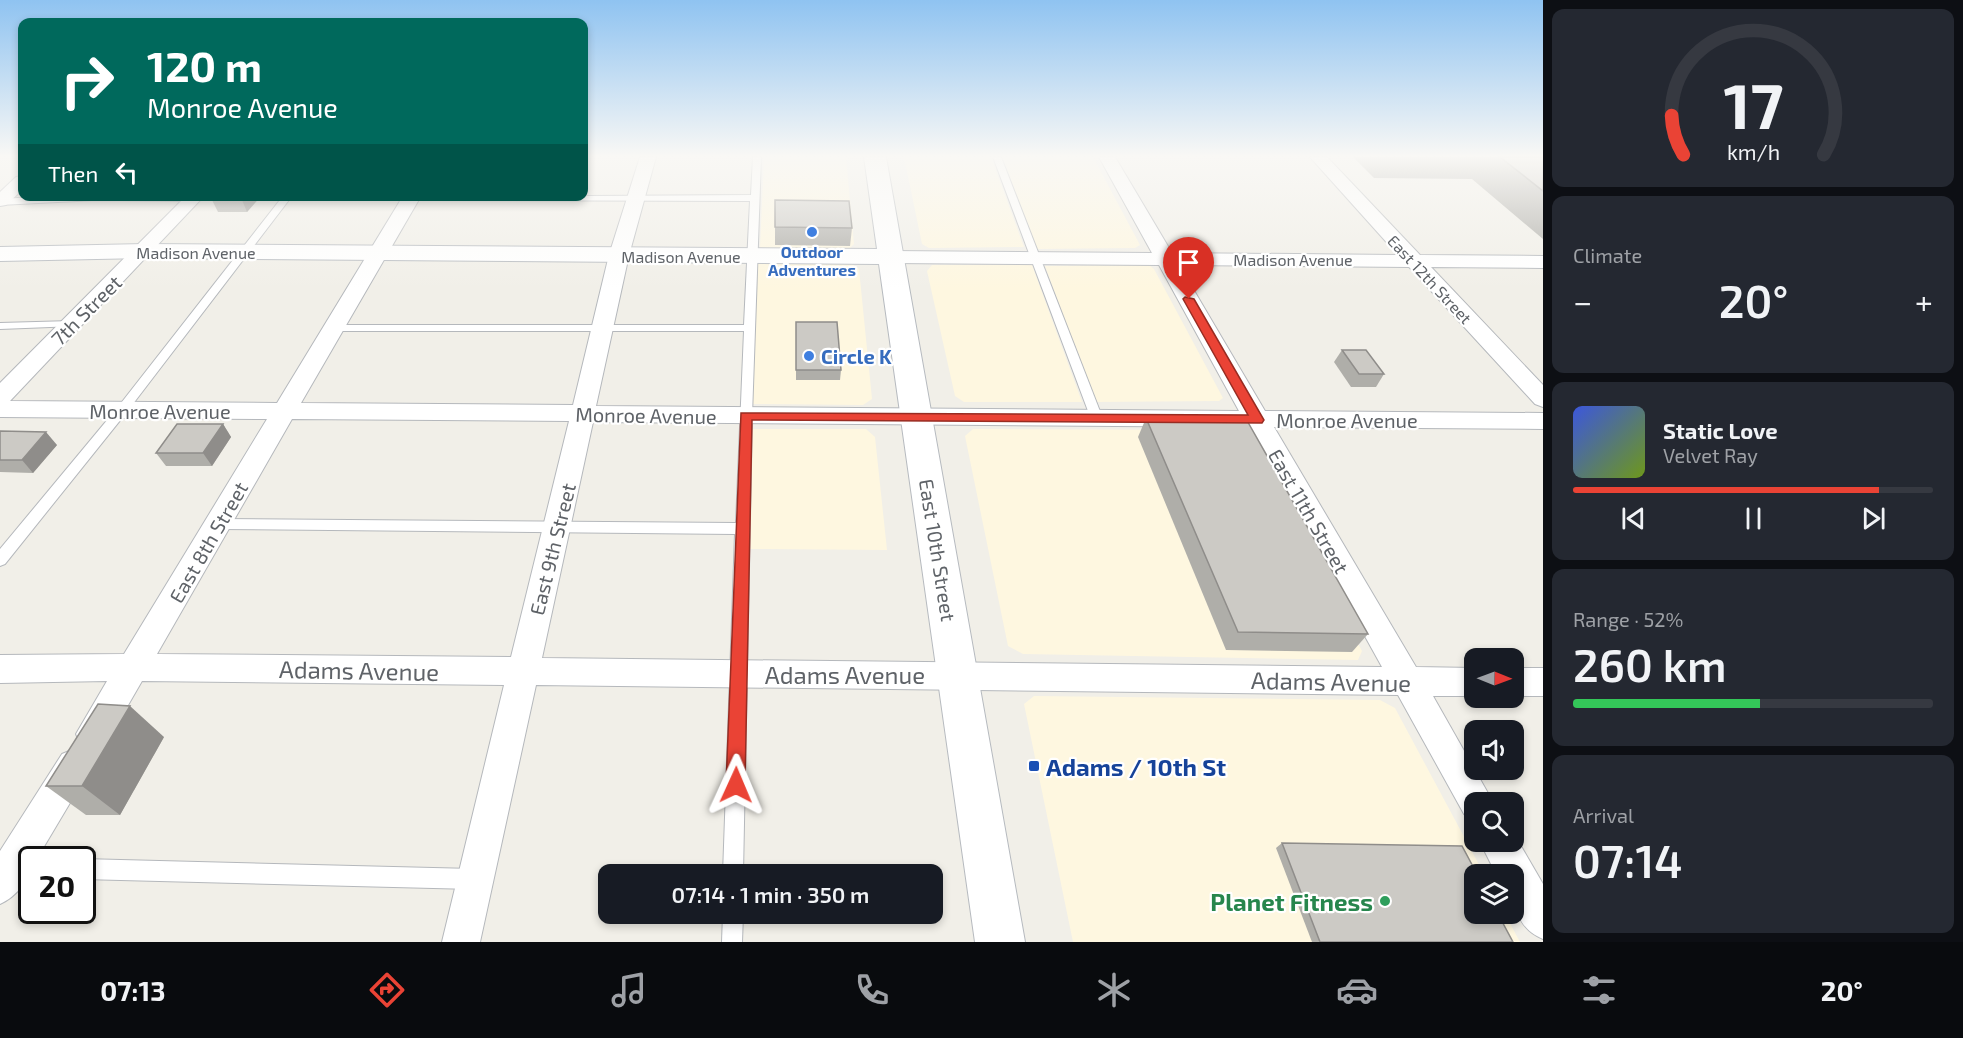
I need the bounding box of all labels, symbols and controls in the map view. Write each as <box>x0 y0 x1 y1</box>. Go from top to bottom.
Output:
text: 120 m <box>147 40 262 90</box>
icon: right <box>48 42 126 120</box>
text: 17 <box>1723 67 1783 142</box>
text: Monroe Avenue <box>147 91 338 123</box>
text: km/h <box>1726 139 1780 164</box>
icon: left <box>110 156 143 189</box>
text: Then <box>48 160 98 186</box>
marker: Outdoor Adventures <box>805 225 819 239</box>
street label: East 12th Street <box>1384 231 1476 327</box>
pin <box>1163 237 1214 299</box>
place label: Outdoor Adventures <box>768 242 856 279</box>
street label: Madison Avenue <box>136 243 256 262</box>
text: Climate <box>1573 243 1642 267</box>
icon: arrive <box>1172 246 1205 279</box>
street label: Madison Avenue <box>621 247 741 266</box>
street label: Madison Avenue <box>1233 250 1353 269</box>
street label: 7th Street <box>46 270 126 350</box>
text: 20° <box>1719 273 1788 327</box>
text: − <box>1573 281 1592 321</box>
text: + <box>1915 281 1933 321</box>
place label: Circle K <box>821 344 892 368</box>
marker: Circle K <box>802 349 816 363</box>
street label: Monroe Avenue <box>89 399 231 423</box>
street label: Monroe Avenue <box>575 402 717 428</box>
street label: Monroe Avenue <box>1276 408 1418 432</box>
text: Static Love <box>1663 417 1778 443</box>
text: Velvet Ray <box>1663 443 1758 467</box>
street label: East 11th Street <box>1264 445 1354 578</box>
street label: East 8th Street <box>164 477 253 607</box>
street label: East 10th Street <box>915 477 961 623</box>
street label: East 9th Street <box>524 480 580 617</box>
icon: previous <box>1617 502 1650 535</box>
icon: pause <box>1737 502 1770 535</box>
icon: next <box>1857 502 1890 535</box>
text: Range · 52% <box>1573 607 1683 631</box>
text: 260 km <box>1573 637 1726 691</box>
north arrow <box>1464 648 1524 708</box>
map controls <box>1464 648 1524 924</box>
street label: Adams Avenue <box>279 654 439 686</box>
street label: Adams Avenue <box>765 660 925 689</box>
street label: Adams Avenue <box>1251 665 1411 697</box>
button: sound <box>1464 720 1524 780</box>
place label: Adams / 10th St <box>1046 752 1226 781</box>
position arrow <box>704 753 768 817</box>
marker: Adams / 10th St <box>1027 759 1041 773</box>
button: search <box>1464 792 1524 852</box>
text: Arrival <box>1573 803 1634 827</box>
text: 07:14 <box>1573 833 1683 887</box>
speed limit sign: 20 <box>18 846 96 924</box>
button: layers <box>1464 864 1524 924</box>
text: 07:14 · 1 min · 350 m <box>672 881 869 907</box>
place label: Planet Fitness <box>1210 887 1373 916</box>
marker: Planet Fitness <box>1378 894 1392 908</box>
icon: directions <box>366 969 408 1011</box>
icon: music <box>608 969 650 1011</box>
icon: phone <box>851 969 893 1011</box>
icon: climate <box>1093 969 1135 1011</box>
icon: car <box>1336 969 1378 1011</box>
icon: filters <box>1578 969 1620 1011</box>
text: 07:13 <box>100 974 165 1006</box>
text: 20° <box>1821 974 1863 1006</box>

